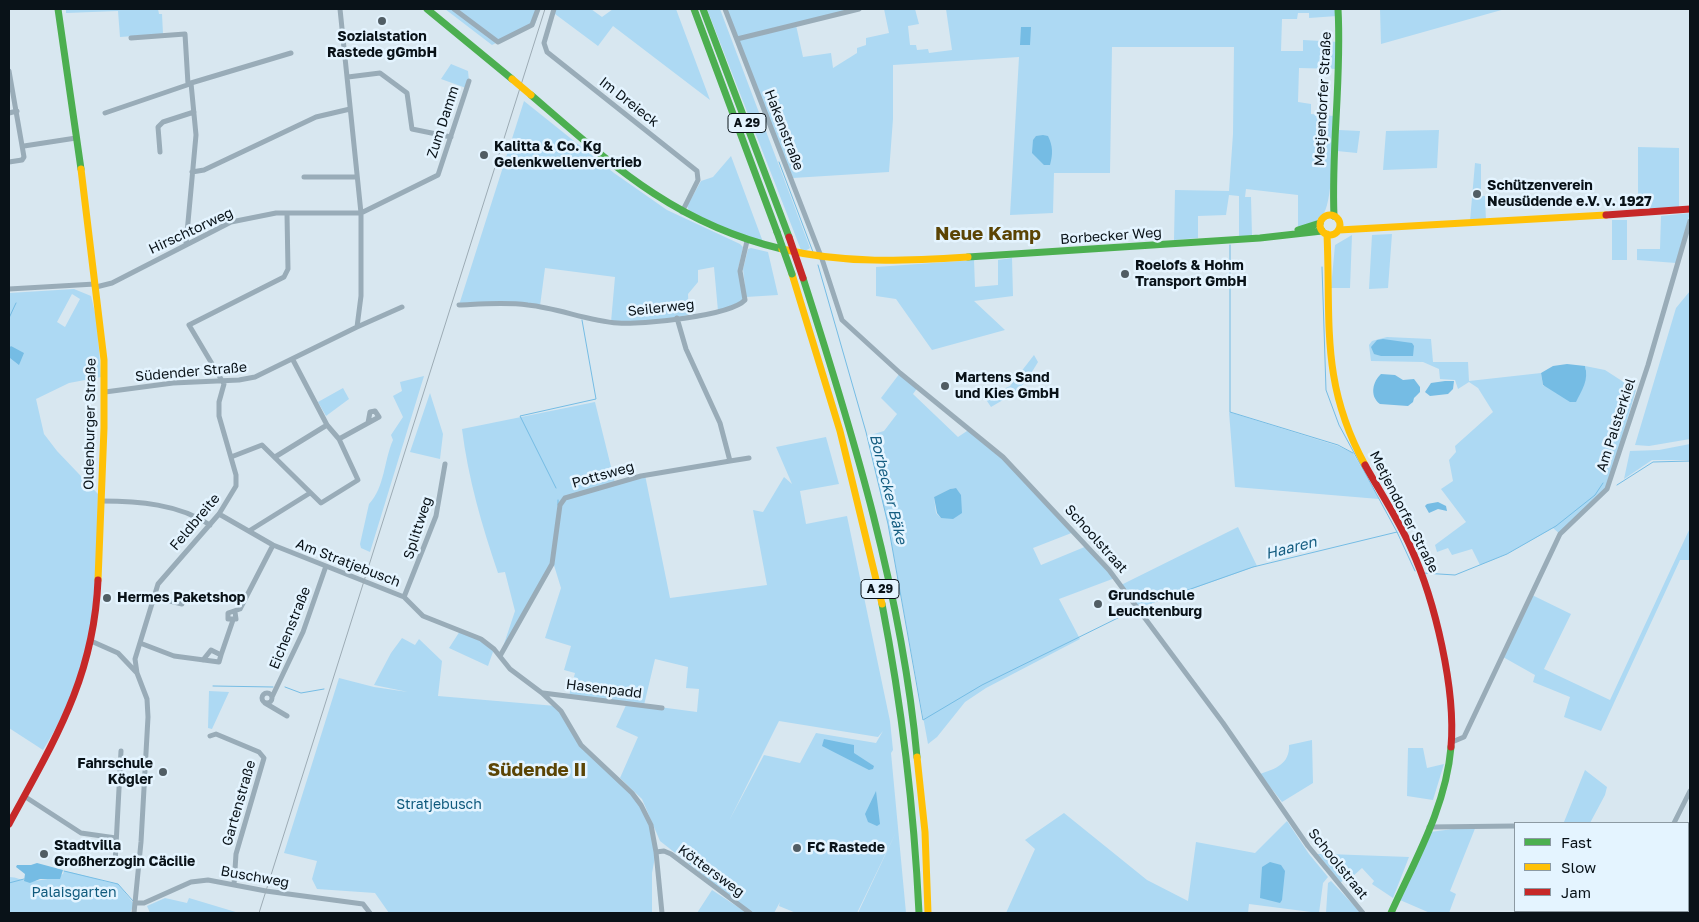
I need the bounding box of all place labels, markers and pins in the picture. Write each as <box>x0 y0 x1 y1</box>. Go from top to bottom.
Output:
marker: Sozialstation Rastede gGmbH <box>376 15 388 27</box>
place label: Sozialstation Rastede gGmbH <box>327 29 437 62</box>
place label: Kalitta & Co. Kg Gelenkwellenvertrieb <box>494 139 642 172</box>
marker: Kalitta & Co. Kg Gelenkwellenvertrieb <box>478 149 490 161</box>
place label: Schützenverein Neusüdende e.V. v. 1927 <box>1487 178 1652 210</box>
marker: Schützenverein Neusüdende e.V. v. 1927 <box>1471 188 1483 200</box>
place label: Roelofs & Hohm Transport GmbH <box>1135 258 1247 290</box>
marker: Roelofs & Hohm Transport GmbH <box>1119 268 1131 280</box>
place label: Martens Sand und Kies GmbH <box>955 370 1059 402</box>
marker: Martens Sand und Kies GmbH <box>939 380 951 392</box>
place label: Grundschule Leuchtenburg <box>1108 588 1202 620</box>
place label: Hermes Paketshop <box>117 590 245 606</box>
marker: Hermes Paketshop <box>101 592 113 604</box>
marker: Grundschule Leuchtenburg <box>1092 598 1104 610</box>
place label: Fahrschule Kögler <box>77 756 153 789</box>
marker: Fahrschule Kögler <box>157 766 169 778</box>
place label: Stadtvilla Großherzogin Cäcilie <box>54 838 195 870</box>
place label: FC Rastede <box>807 840 885 856</box>
marker: FC Rastede <box>791 842 803 854</box>
marker: Stadtvilla Großherzogin Cäcilie <box>38 848 50 860</box>

